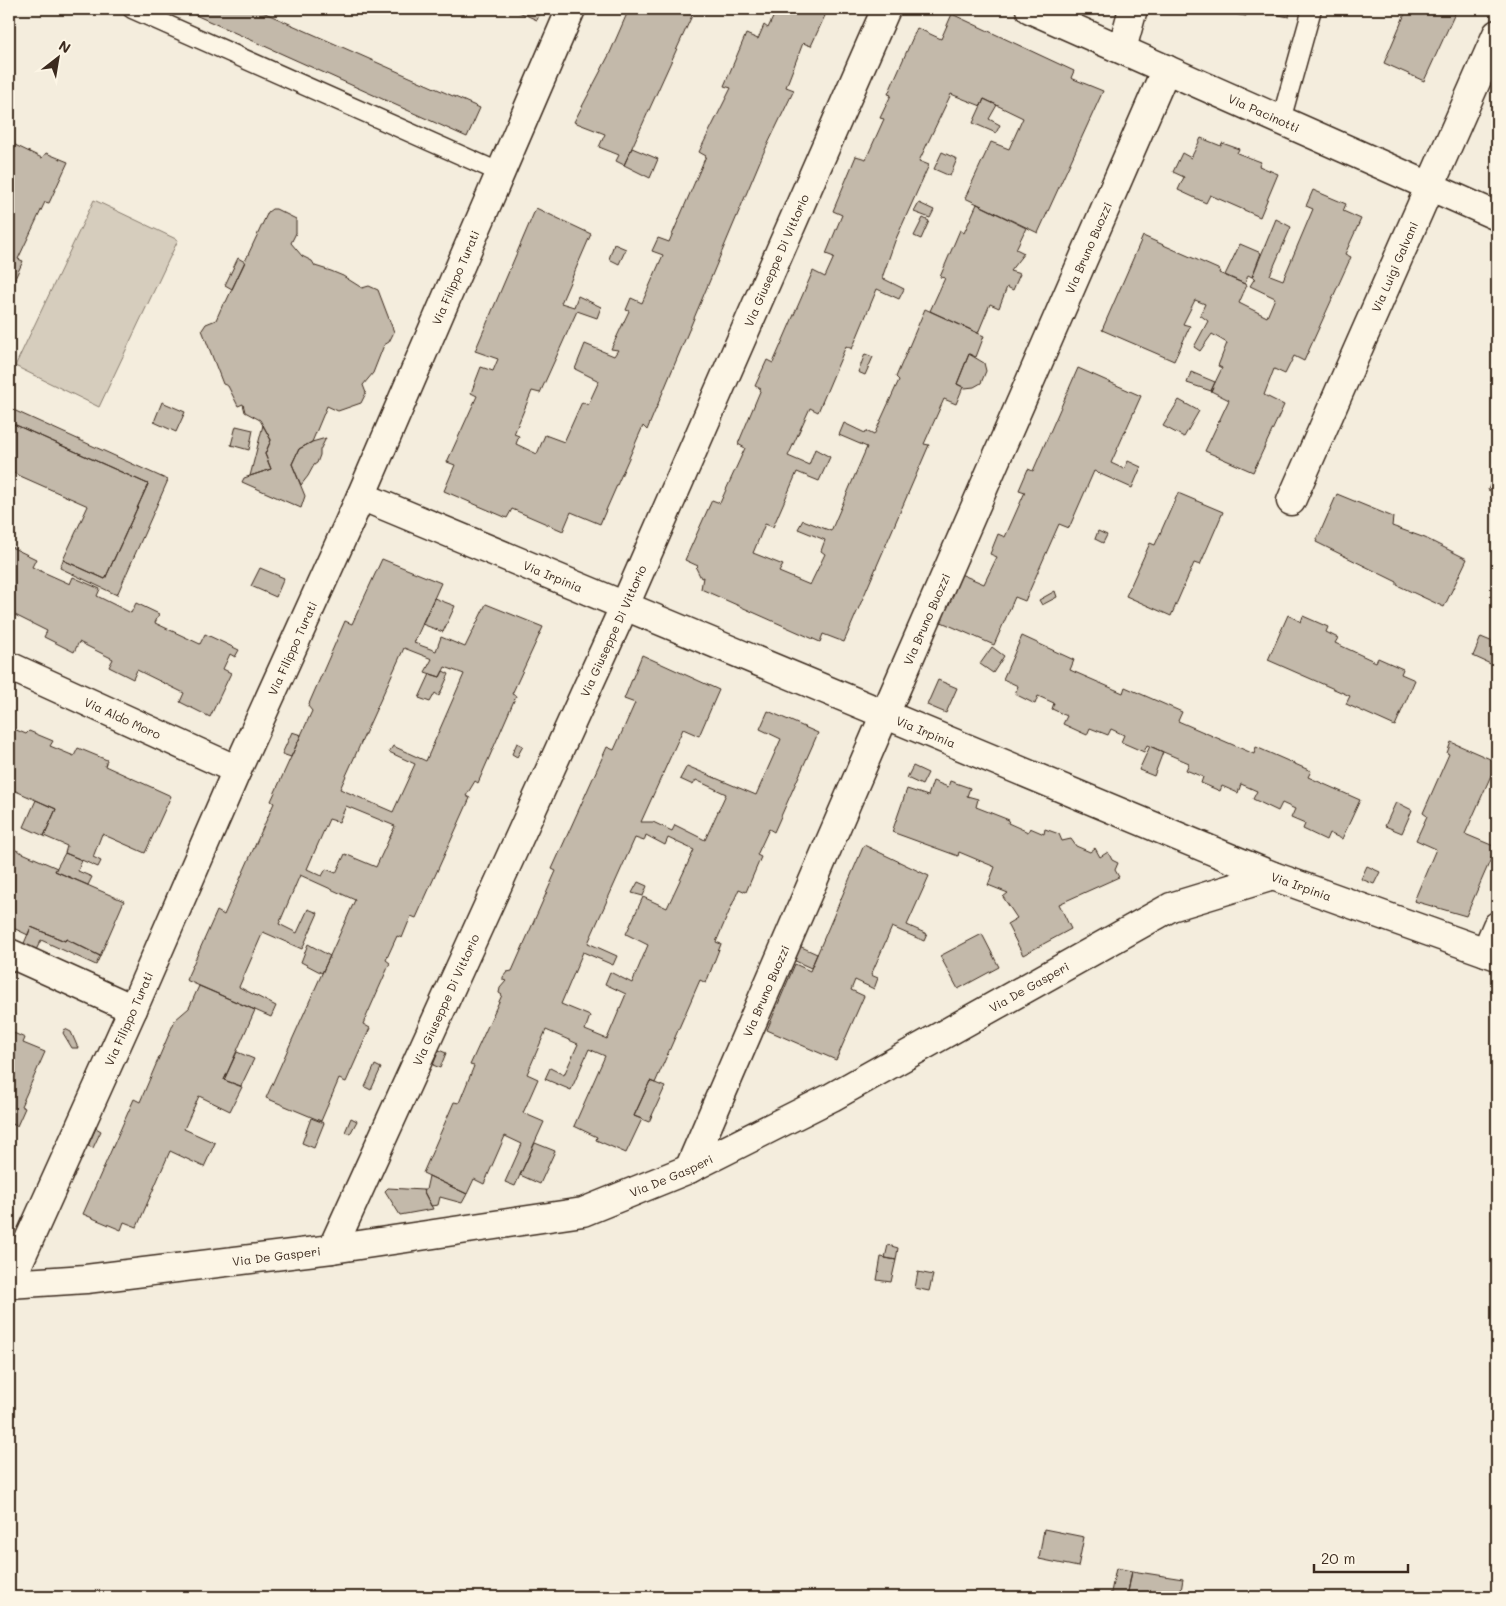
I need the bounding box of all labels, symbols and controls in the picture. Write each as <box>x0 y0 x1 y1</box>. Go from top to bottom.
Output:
north arrow <box>32 32 82 82</box>
text: N <box>55 36 74 57</box>
street label: Via Pacinotti <box>1226 90 1302 136</box>
street label: Via Giuseppe Di Vittorio <box>740 191 812 329</box>
street label: Via Bruno Buozzi <box>1061 199 1115 296</box>
street label: Via Luigi Galvani <box>1367 219 1421 315</box>
street label: Via Filippo Turati <box>428 228 483 327</box>
street label: Via Irpinia <box>521 557 585 595</box>
street label: Via Giuseppe Di Vittorio <box>576 562 650 699</box>
street label: Via Bruno Buozzi <box>899 571 953 667</box>
street label: Via Filippo Turati <box>264 599 320 698</box>
street label: Via Aldo Moro <box>82 693 164 742</box>
street label: Via Irpinia <box>894 712 958 751</box>
street label: Via Irpinia <box>1269 868 1334 904</box>
street label: Via Giuseppe Di Vittorio <box>409 931 482 1068</box>
street label: Via Bruno Buozzi <box>739 942 793 1039</box>
street label: Via De Gasperi <box>986 958 1072 1015</box>
street label: Via Filippo Turati <box>100 969 156 1068</box>
street label: Via De Gasperi <box>627 1150 715 1200</box>
street label: Via De Gasperi <box>231 1242 322 1269</box>
scale bar <box>1314 1541 1407 1573</box>
text: 20 m <box>1321 1548 1355 1568</box>

